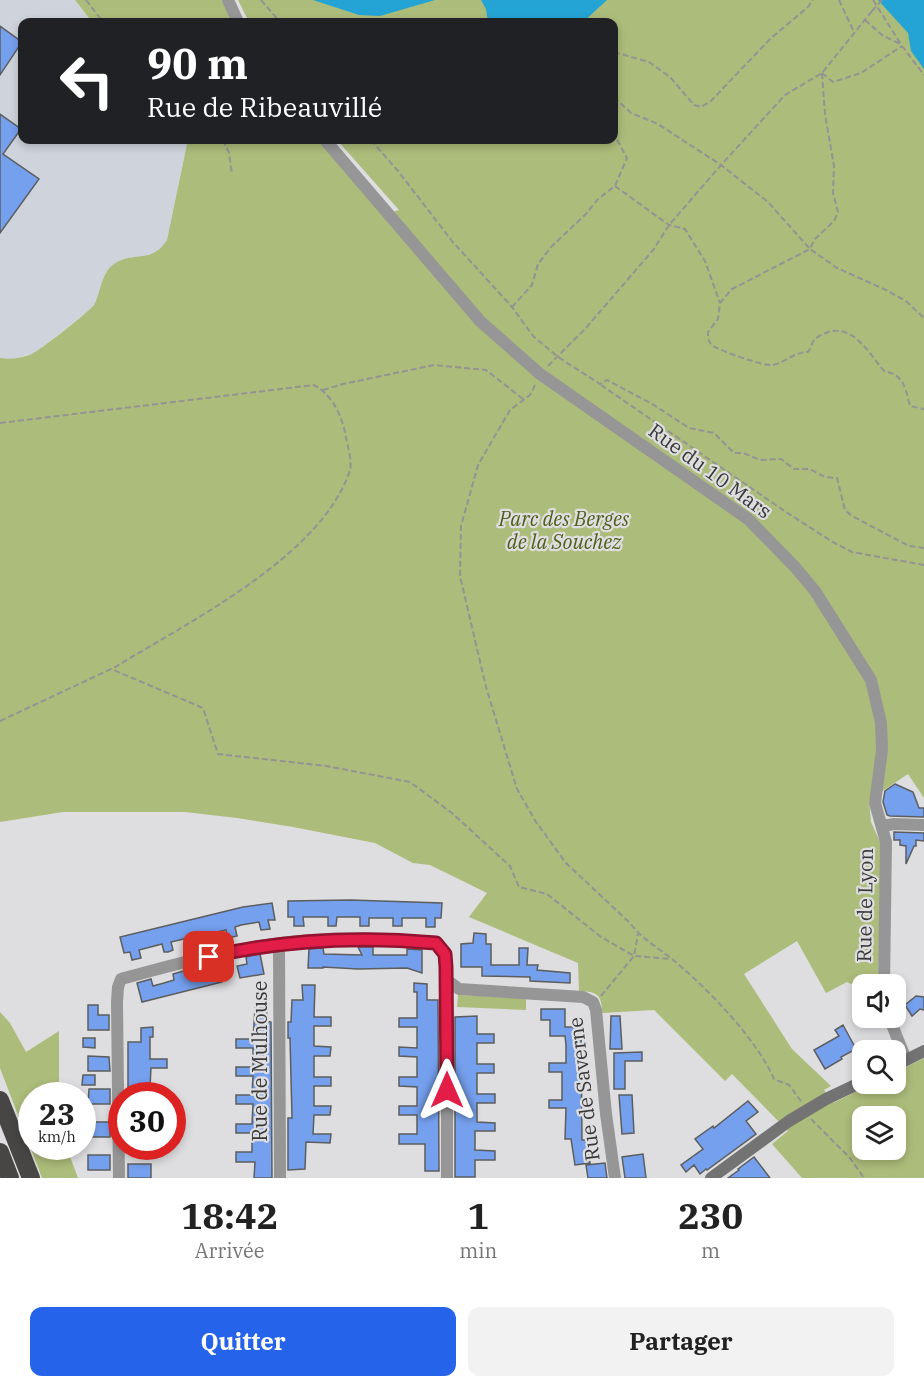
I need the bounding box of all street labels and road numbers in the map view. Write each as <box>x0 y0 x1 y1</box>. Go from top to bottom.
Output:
street label: Rue du 10 Mars <box>643 417 777 524</box>
street label: Rue de Lyon <box>850 847 879 962</box>
street label: Rue de Mulhouse <box>246 980 273 1142</box>
street label: Rue de Saverne <box>561 1016 606 1162</box>

